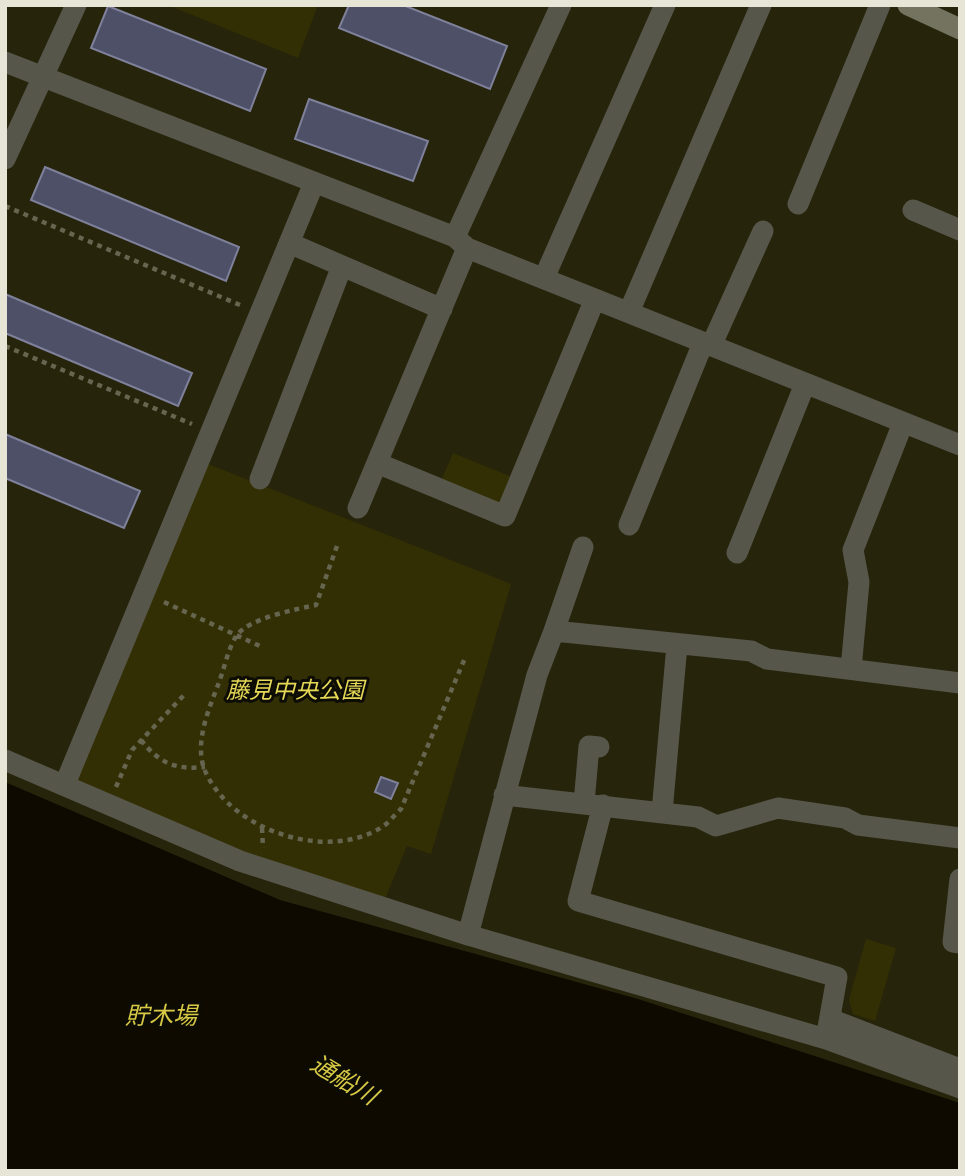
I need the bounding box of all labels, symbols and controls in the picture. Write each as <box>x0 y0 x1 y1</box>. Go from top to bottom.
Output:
park label: 藤見中央公園 <box>226 678 367 703</box>
water label: 貯木場 <box>125 1003 200 1029</box>
water label: 通船川 <box>306 1050 384 1111</box>

